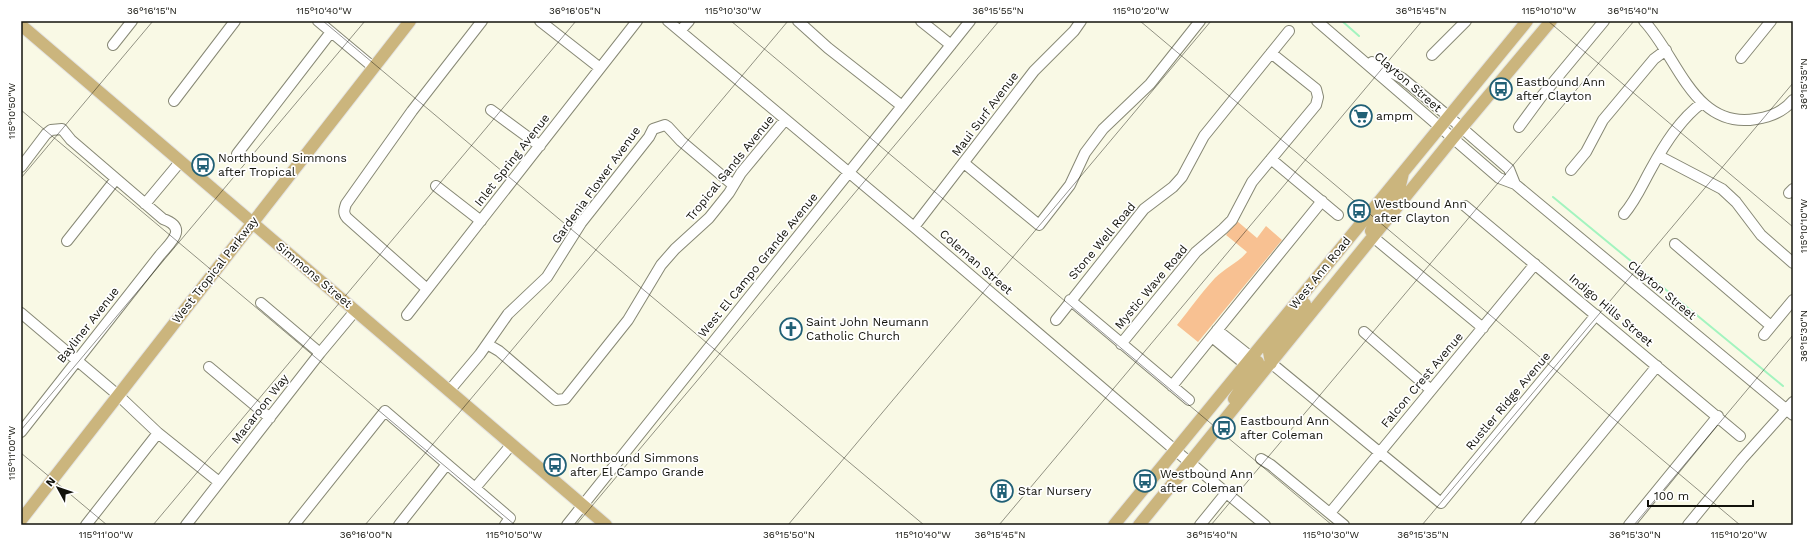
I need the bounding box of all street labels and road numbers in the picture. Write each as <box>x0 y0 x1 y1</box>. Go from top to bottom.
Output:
street label: Clayton Street <box>1372 49 1444 115</box>
street label: Maui Surf Avenue <box>949 69 1021 159</box>
street label: Inlet Spring Avenue <box>472 111 553 209</box>
street label: Tropical Sands Avenue <box>683 112 777 224</box>
street label: Gardenia Flower Avenue <box>549 124 643 246</box>
street label: West El Campo Grande Avenue <box>695 190 821 340</box>
street label: Stone Well Road <box>1066 200 1138 282</box>
street label: West Tropical Parkway <box>169 213 261 326</box>
street label: Coleman Street <box>937 227 1015 297</box>
street label: West Ann Road <box>1286 234 1354 312</box>
street label: Simmons Street <box>273 239 355 311</box>
street label: Mystic Wave Road <box>1112 242 1190 332</box>
street label: Clayton Street <box>1625 258 1699 322</box>
street label: Indigo Hills Street <box>1566 271 1656 349</box>
street label: Bayliner Avenue <box>54 284 122 366</box>
street label: Falcon Crest Avenue <box>1378 330 1466 430</box>
street label: Rustler Ridge Avenue <box>1463 349 1553 453</box>
street label: Macaroon Way <box>228 371 292 447</box>

